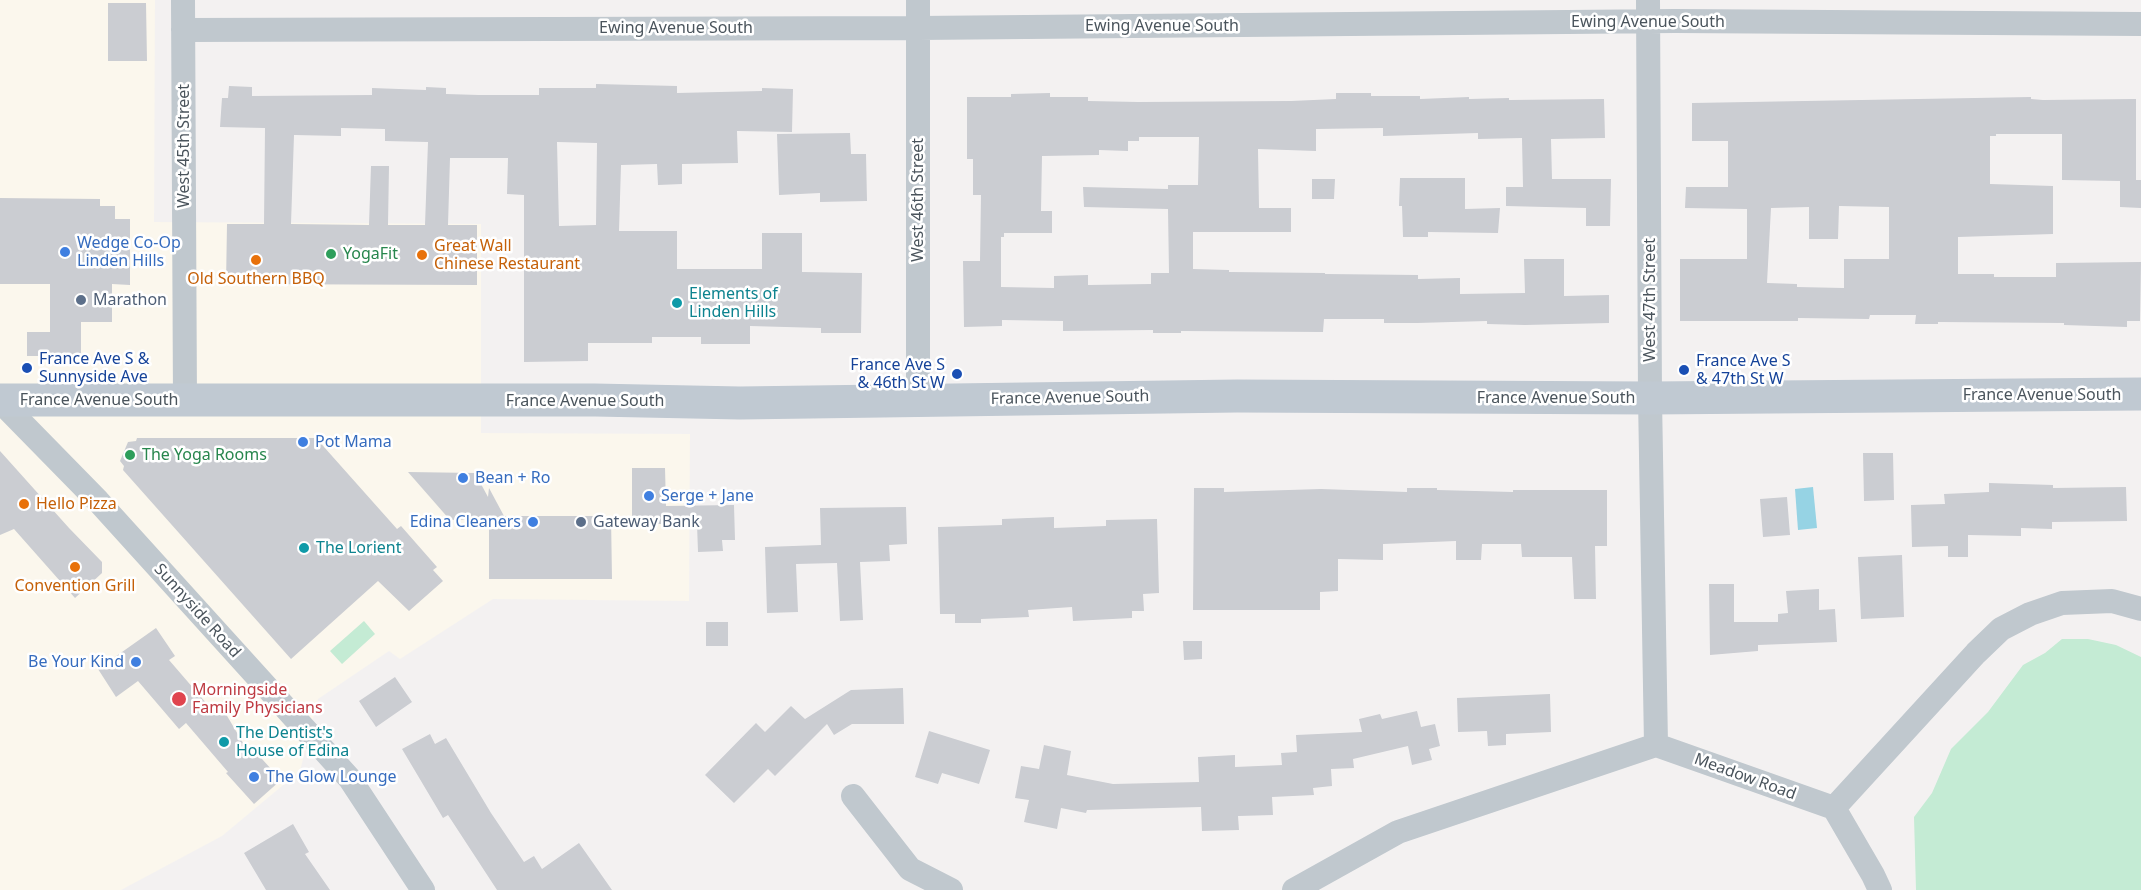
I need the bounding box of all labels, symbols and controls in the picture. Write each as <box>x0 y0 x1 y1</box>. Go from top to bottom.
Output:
street label: Ewing Avenue South <box>1571 12 1725 32</box>
street label: Ewing Avenue South <box>1085 16 1239 36</box>
street label: Ewing Avenue South <box>599 18 753 38</box>
street label: West 45th Street <box>174 84 194 208</box>
street label: West 46th Street <box>908 138 928 262</box>
place label: Wedge Co-Op Linden Hills <box>77 233 181 271</box>
place label: Great Wall Chinese Restaurant <box>434 236 580 274</box>
street label: West 47th Street <box>1640 238 1660 362</box>
place label: YogaFit <box>343 244 398 264</box>
marker: Wedge Co-Op Linden Hills <box>58 245 72 259</box>
marker: YogaFit <box>324 247 338 261</box>
marker: Great Wall Chinese Restaurant <box>415 248 429 262</box>
marker: Old Southern BBQ <box>249 253 263 267</box>
place label: Old Southern BBQ <box>187 269 325 289</box>
place label: Elements of Linden Hills <box>689 284 778 322</box>
place label: Marathon <box>93 290 167 310</box>
marker: Marathon <box>74 293 88 307</box>
marker: Elements of Linden Hills <box>670 296 684 310</box>
place label: France Ave S & Sunnyside Ave <box>39 349 150 387</box>
place label: France Ave S & 47th St W <box>1696 351 1791 389</box>
place label: France Ave S & 46th St W <box>850 355 945 393</box>
marker: France Ave S & Sunnyside Ave <box>20 361 34 375</box>
marker: France Ave S & 47th St W <box>1677 363 1691 377</box>
marker: France Ave S & 46th St W <box>950 367 964 381</box>
street label: France Avenue South <box>1963 385 2121 405</box>
street label: France Avenue South <box>991 387 1149 409</box>
street label: France Avenue South <box>1477 388 1635 408</box>
street label: France Avenue South <box>20 390 178 410</box>
street label: France Avenue South <box>506 391 664 411</box>
place label: Pot Mama <box>315 432 392 452</box>
marker: Pot Mama <box>296 435 310 449</box>
place label: The Yoga Rooms <box>142 445 267 465</box>
marker: The Yoga Rooms <box>123 448 137 462</box>
place label: Bean + Ro <box>475 468 550 488</box>
marker: Bean + Ro <box>456 471 470 485</box>
place label: Serge + Jane <box>661 486 754 506</box>
marker: Serge + Jane <box>642 489 656 503</box>
place label: Hello Pizza <box>36 494 117 514</box>
marker: Hello Pizza <box>17 497 31 511</box>
place label: Edina Cleaners <box>410 512 521 532</box>
place label: Gateway Bank <box>593 512 700 532</box>
marker: Edina Cleaners <box>526 515 540 529</box>
marker: Gateway Bank <box>574 515 588 529</box>
place label: The Lorient <box>316 538 401 558</box>
marker: The Lorient <box>297 541 311 555</box>
marker: Convention Grill <box>68 560 82 574</box>
street label: Sunnyside Road <box>150 560 244 662</box>
place label: Convention Grill <box>15 576 135 596</box>
place label: Be Your Kind <box>28 652 124 672</box>
marker: Be Your Kind <box>129 655 143 669</box>
place label: Morningside Family Physicians <box>192 680 323 718</box>
marker: Morningside Family Physicians <box>170 690 188 708</box>
place label: The Dentist's House of Edina <box>236 723 349 761</box>
marker: The Dentist's House of Edina <box>217 735 231 749</box>
street label: Meadow Road <box>1691 750 1799 804</box>
place label: The Glow Lounge <box>266 767 397 787</box>
marker: The Glow Lounge <box>247 770 261 784</box>

